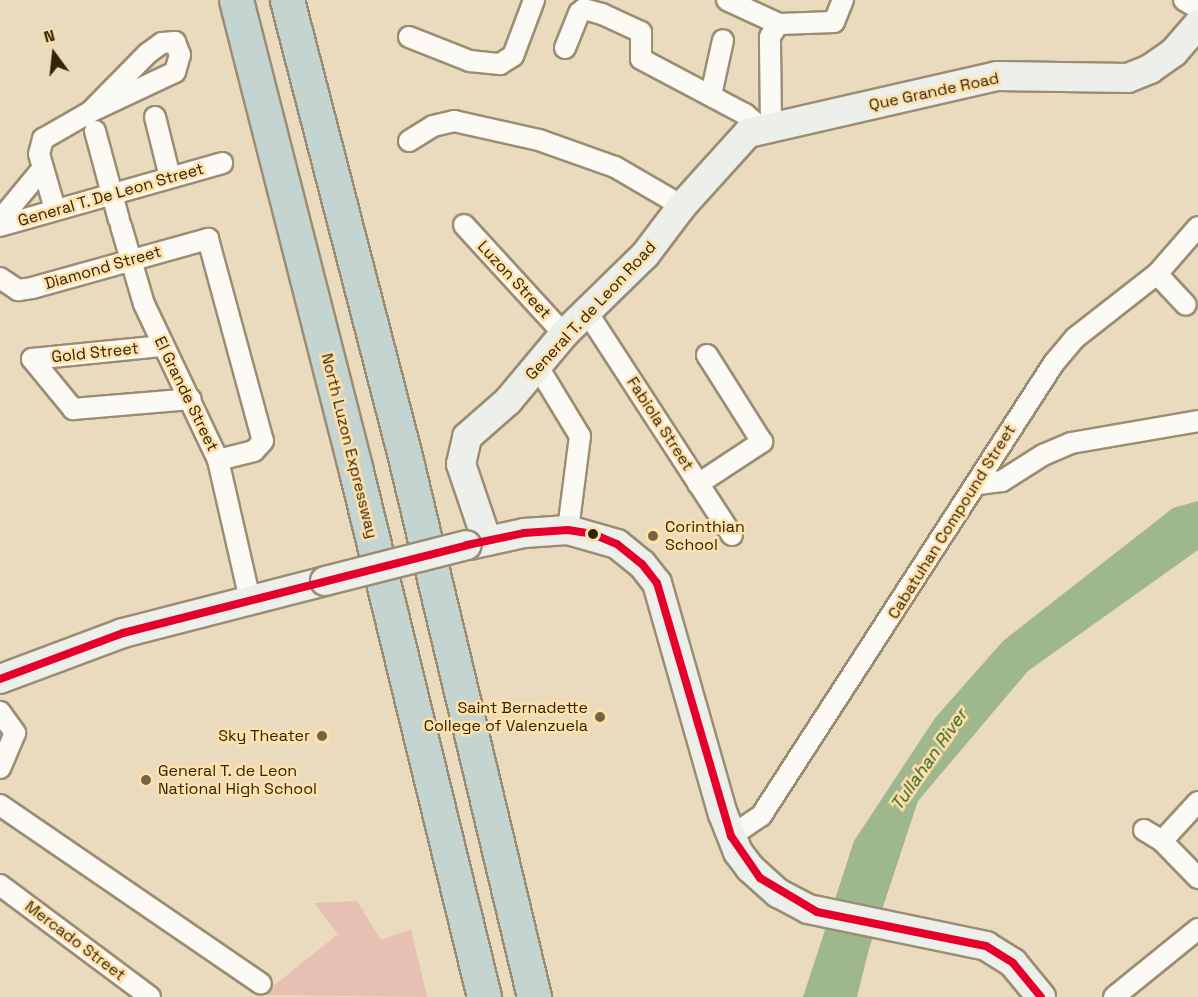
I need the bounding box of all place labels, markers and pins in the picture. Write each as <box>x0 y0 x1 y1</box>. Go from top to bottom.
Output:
place label: Corinthian School <box>665 517 745 555</box>
unlabelled marker <box>587 528 599 540</box>
marker: Corinthian School <box>646 529 660 543</box>
place label: Saint Bernadette College of Valenzuela <box>423 698 588 736</box>
marker: Saint Bernadette College of Valenzuela <box>593 710 607 724</box>
place label: Sky Theater <box>218 726 310 746</box>
marker: Sky Theater <box>315 729 329 743</box>
place label: General T. de Leon National High School <box>158 761 317 799</box>
marker: General T. de Leon National High School <box>139 773 153 787</box>

